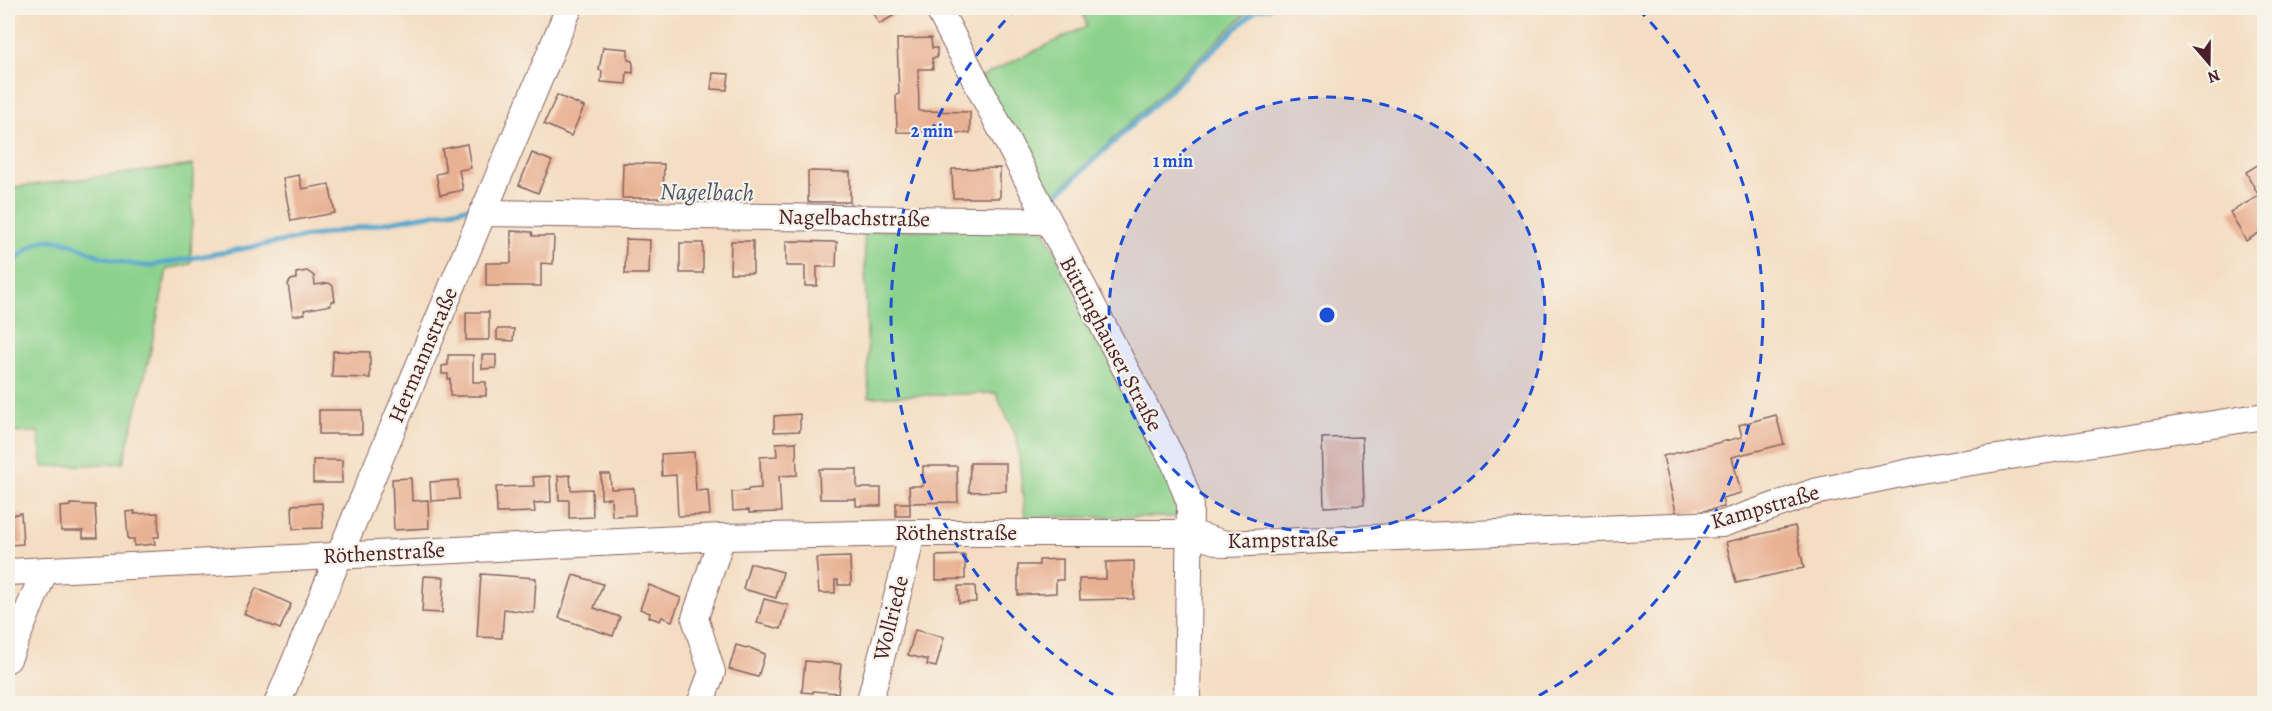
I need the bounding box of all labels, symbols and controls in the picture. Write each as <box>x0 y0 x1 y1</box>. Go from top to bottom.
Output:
north arrow <box>2179 33 2239 93</box>
text: N <box>2204 64 2223 89</box>
text: 2 min <box>911 119 953 143</box>
text: 1 min <box>1153 149 1193 173</box>
water label: Nagelbach <box>660 175 754 209</box>
street label: Nagelbachstraße <box>778 202 930 234</box>
street label: Büttinghauser Straße <box>1052 251 1170 437</box>
street label: Hermannstraße <box>381 283 465 427</box>
centre of rings <box>1317 305 1337 325</box>
street label: Kampstraße <box>1707 477 1823 537</box>
street label: Röthenstraße <box>895 518 1017 548</box>
street label: Kampstraße <box>1227 524 1339 556</box>
street label: Röthenstraße <box>322 535 446 571</box>
street label: Wollriede <box>866 572 916 665</box>

